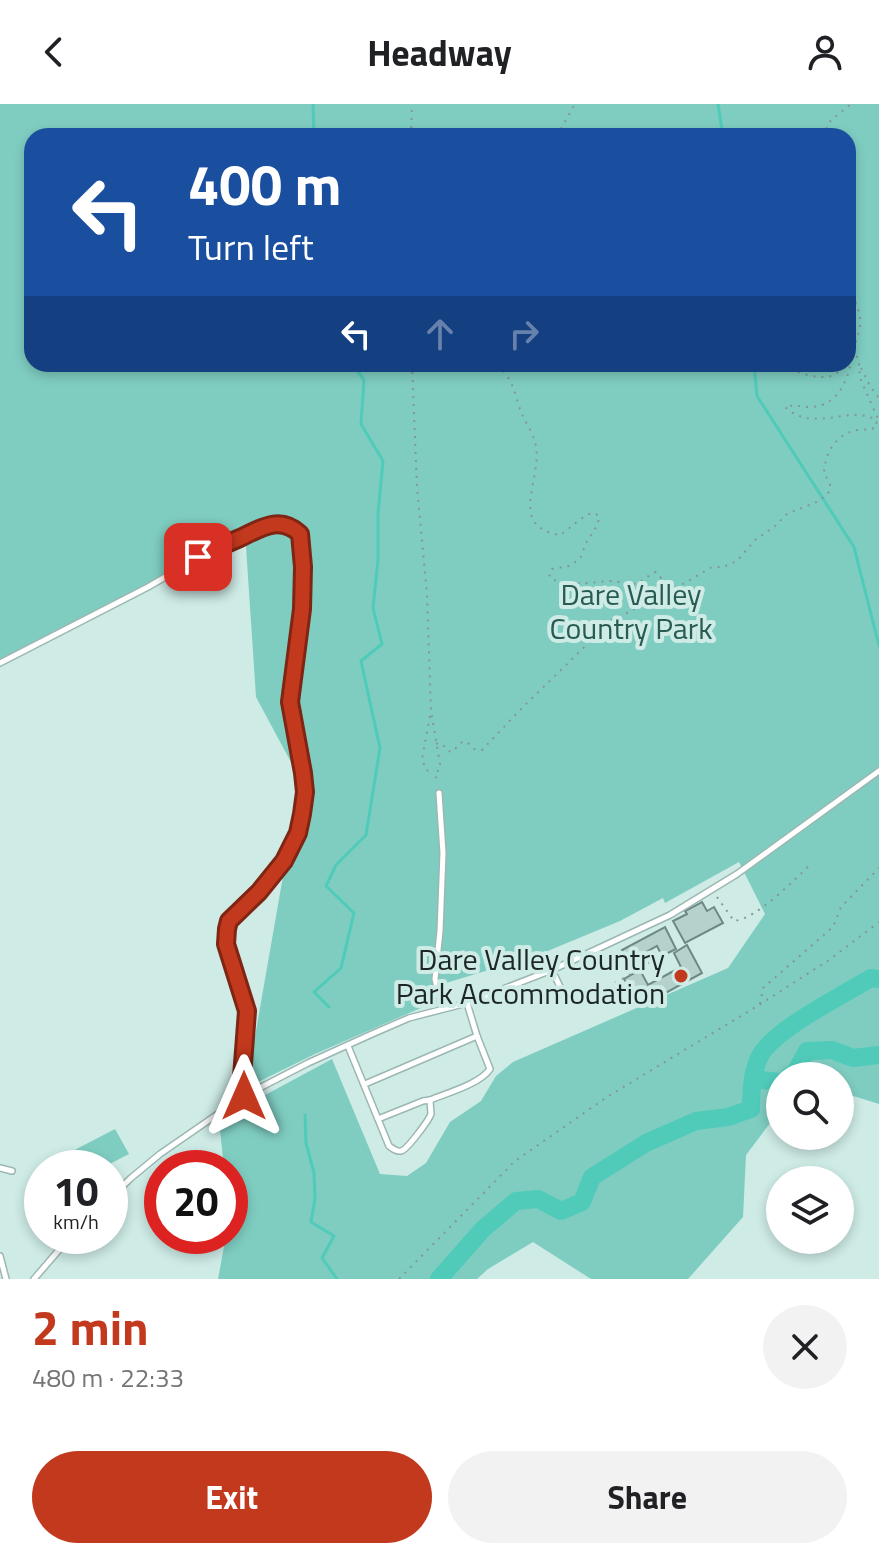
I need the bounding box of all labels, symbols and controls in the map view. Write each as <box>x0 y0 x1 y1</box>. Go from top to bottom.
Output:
text: Headway <box>367 25 512 80</box>
icon: back <box>32 30 76 74</box>
icon: person <box>803 30 847 74</box>
text: 400 m <box>188 142 341 227</box>
icon: left <box>56 160 160 264</box>
text: Turn left <box>188 219 314 274</box>
icon: left <box>334 312 378 356</box>
icon: ahead <box>418 312 462 356</box>
icon: right <box>502 312 546 356</box>
pin <box>164 523 232 591</box>
icon: arrive <box>176 535 220 579</box>
park label: Dare Valley Country Park <box>549 571 713 651</box>
place label: Dare Valley Country Park Accommodation <box>396 936 665 1016</box>
marker: Dare Valley Country Park Accommodation <box>672 967 690 985</box>
position arrow <box>202 1054 286 1138</box>
map controls <box>766 1062 854 1254</box>
button: search <box>766 1062 854 1150</box>
speed limit sign: 20 <box>144 1150 248 1254</box>
text: 10 <box>54 1161 98 1222</box>
button: layers <box>766 1166 854 1254</box>
text: km/h <box>53 1206 99 1237</box>
text: 2 min <box>32 1291 149 1364</box>
button: close <box>763 1305 847 1389</box>
text: 480 m · 22:33 <box>32 1358 184 1397</box>
button: Exit <box>32 1451 432 1543</box>
button: Share <box>448 1451 847 1543</box>

